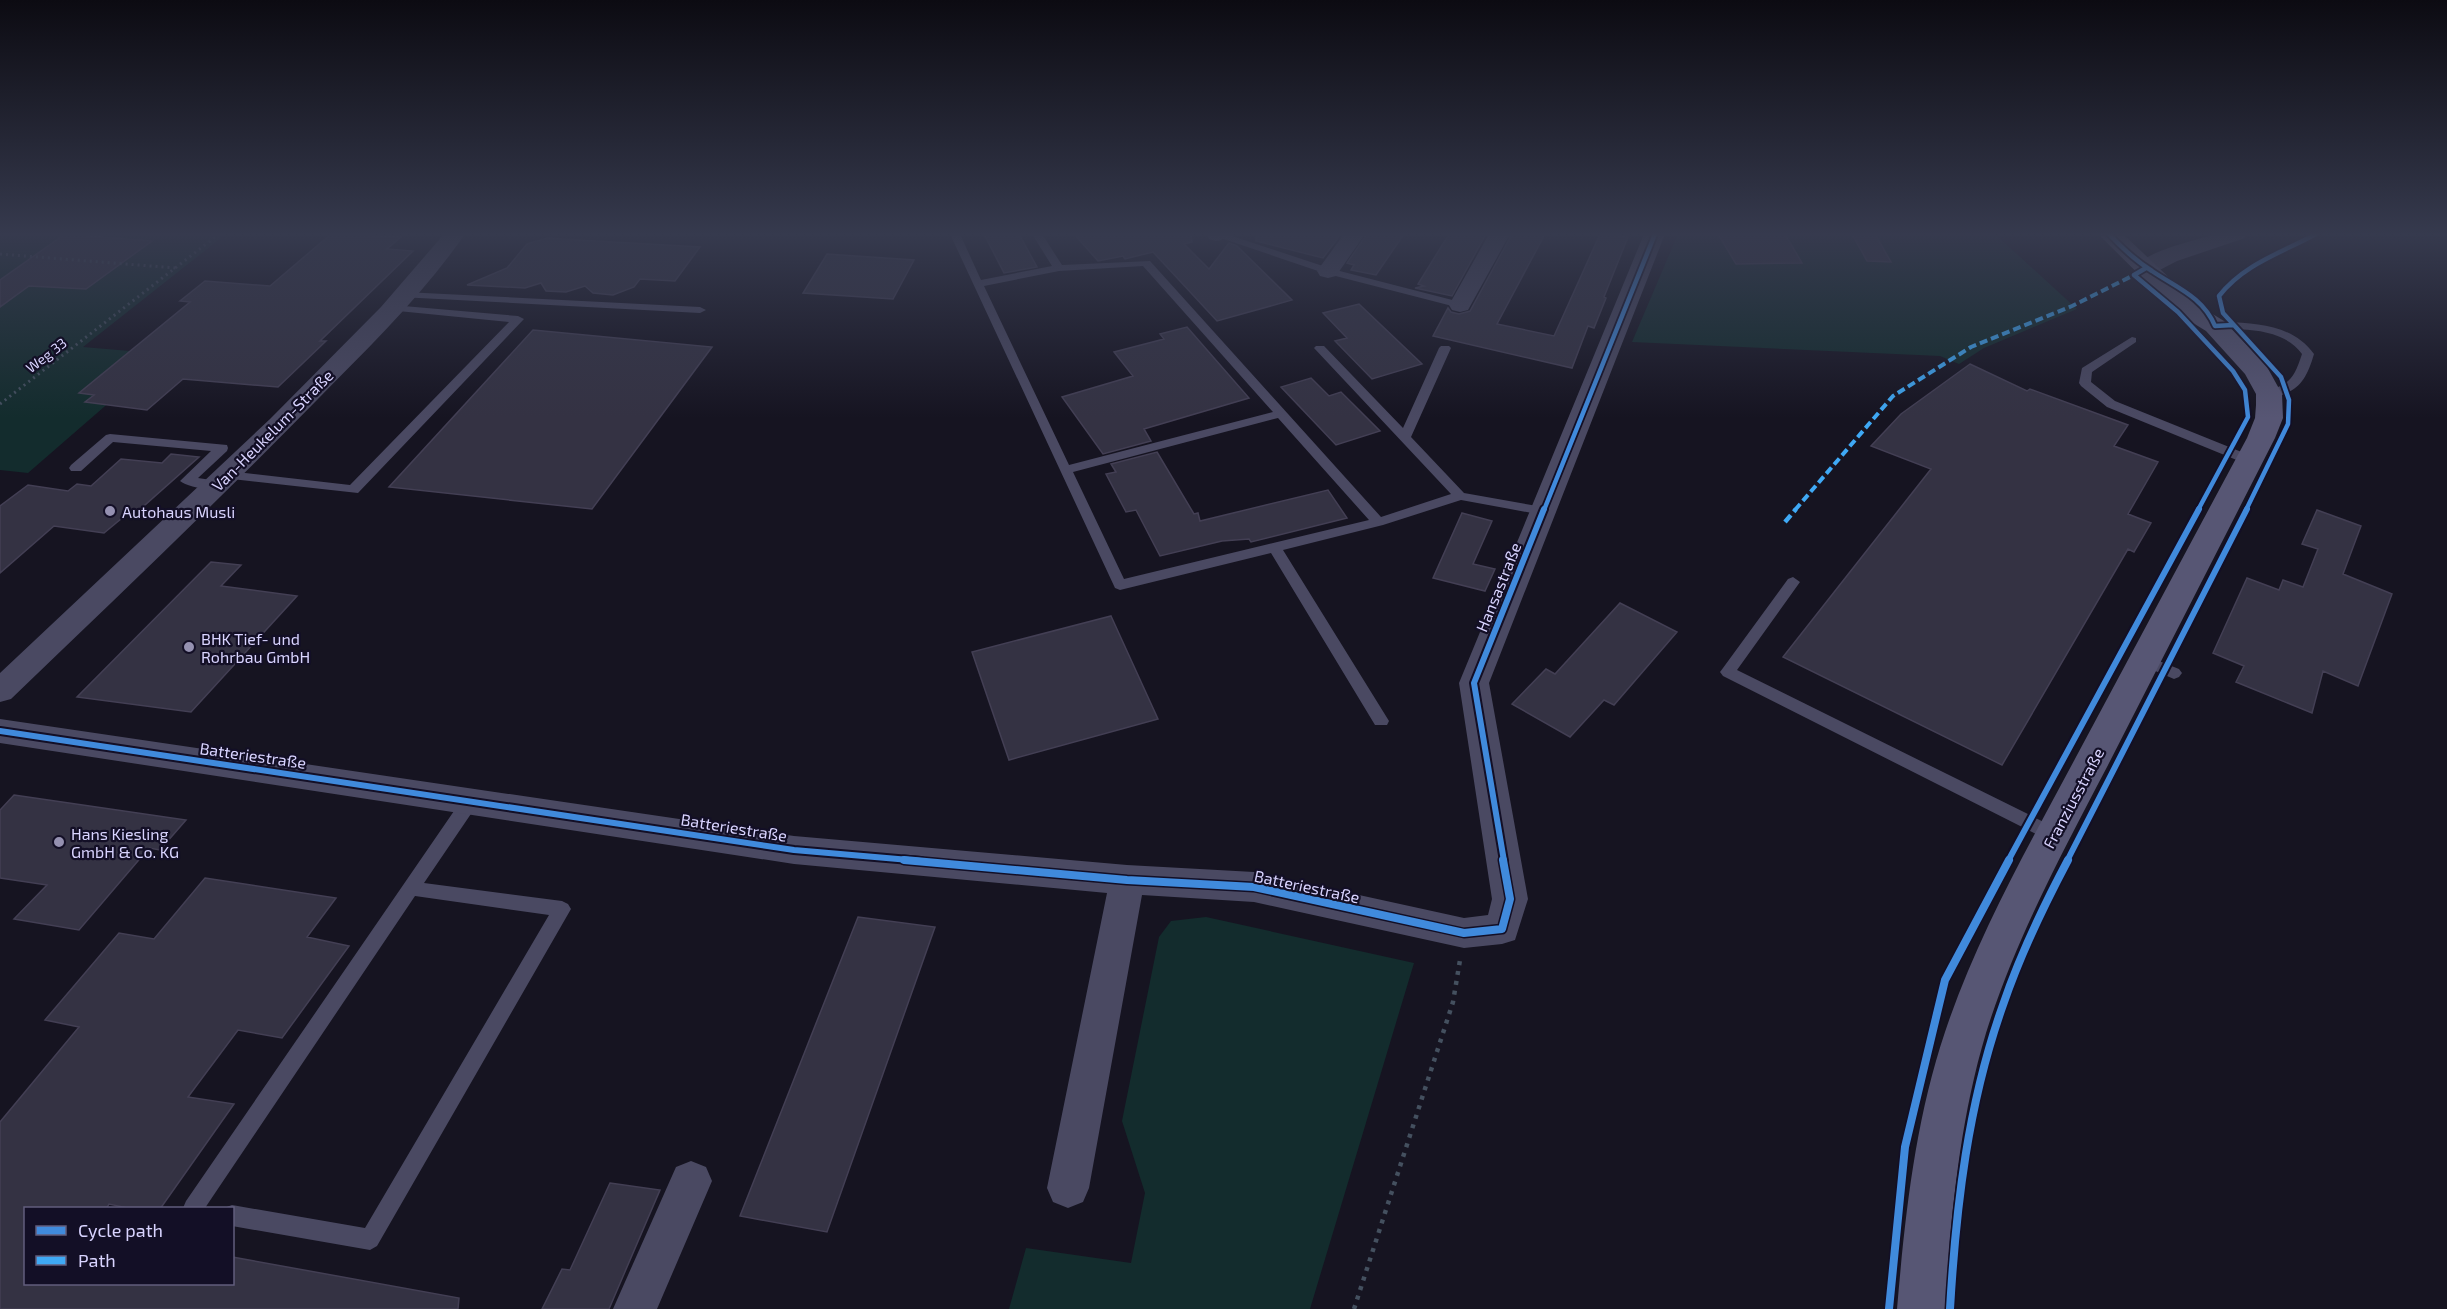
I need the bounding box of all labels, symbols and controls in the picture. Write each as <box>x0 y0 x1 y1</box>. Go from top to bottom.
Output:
street label: Weg 33 <box>22 334 70 376</box>
street label: Van-Heukelum-Straße <box>207 365 337 495</box>
place label: Autohaus Musli <box>122 502 235 521</box>
marker: Autohaus Musli <box>103 504 117 518</box>
street label: Hansastraße <box>1471 540 1525 634</box>
place label: BHK Tief- und Rohrbau GmbH <box>201 629 310 666</box>
marker: BHK Tief- und Rohrbau GmbH <box>182 640 196 654</box>
street label: Batteriestraße <box>199 738 307 772</box>
street label: Franziusstraße <box>2039 745 2107 851</box>
street label: Batteriestraße <box>680 809 788 845</box>
place label: Hans Kiesling GmbH & Co. KG <box>71 824 179 861</box>
marker: Hans Kiesling GmbH & Co. KG <box>52 835 66 849</box>
street label: Batteriestraße <box>1253 866 1361 906</box>
legend <box>24 1207 234 1285</box>
text: Cycle path <box>78 1219 163 1241</box>
text: Path <box>78 1249 116 1271</box>

